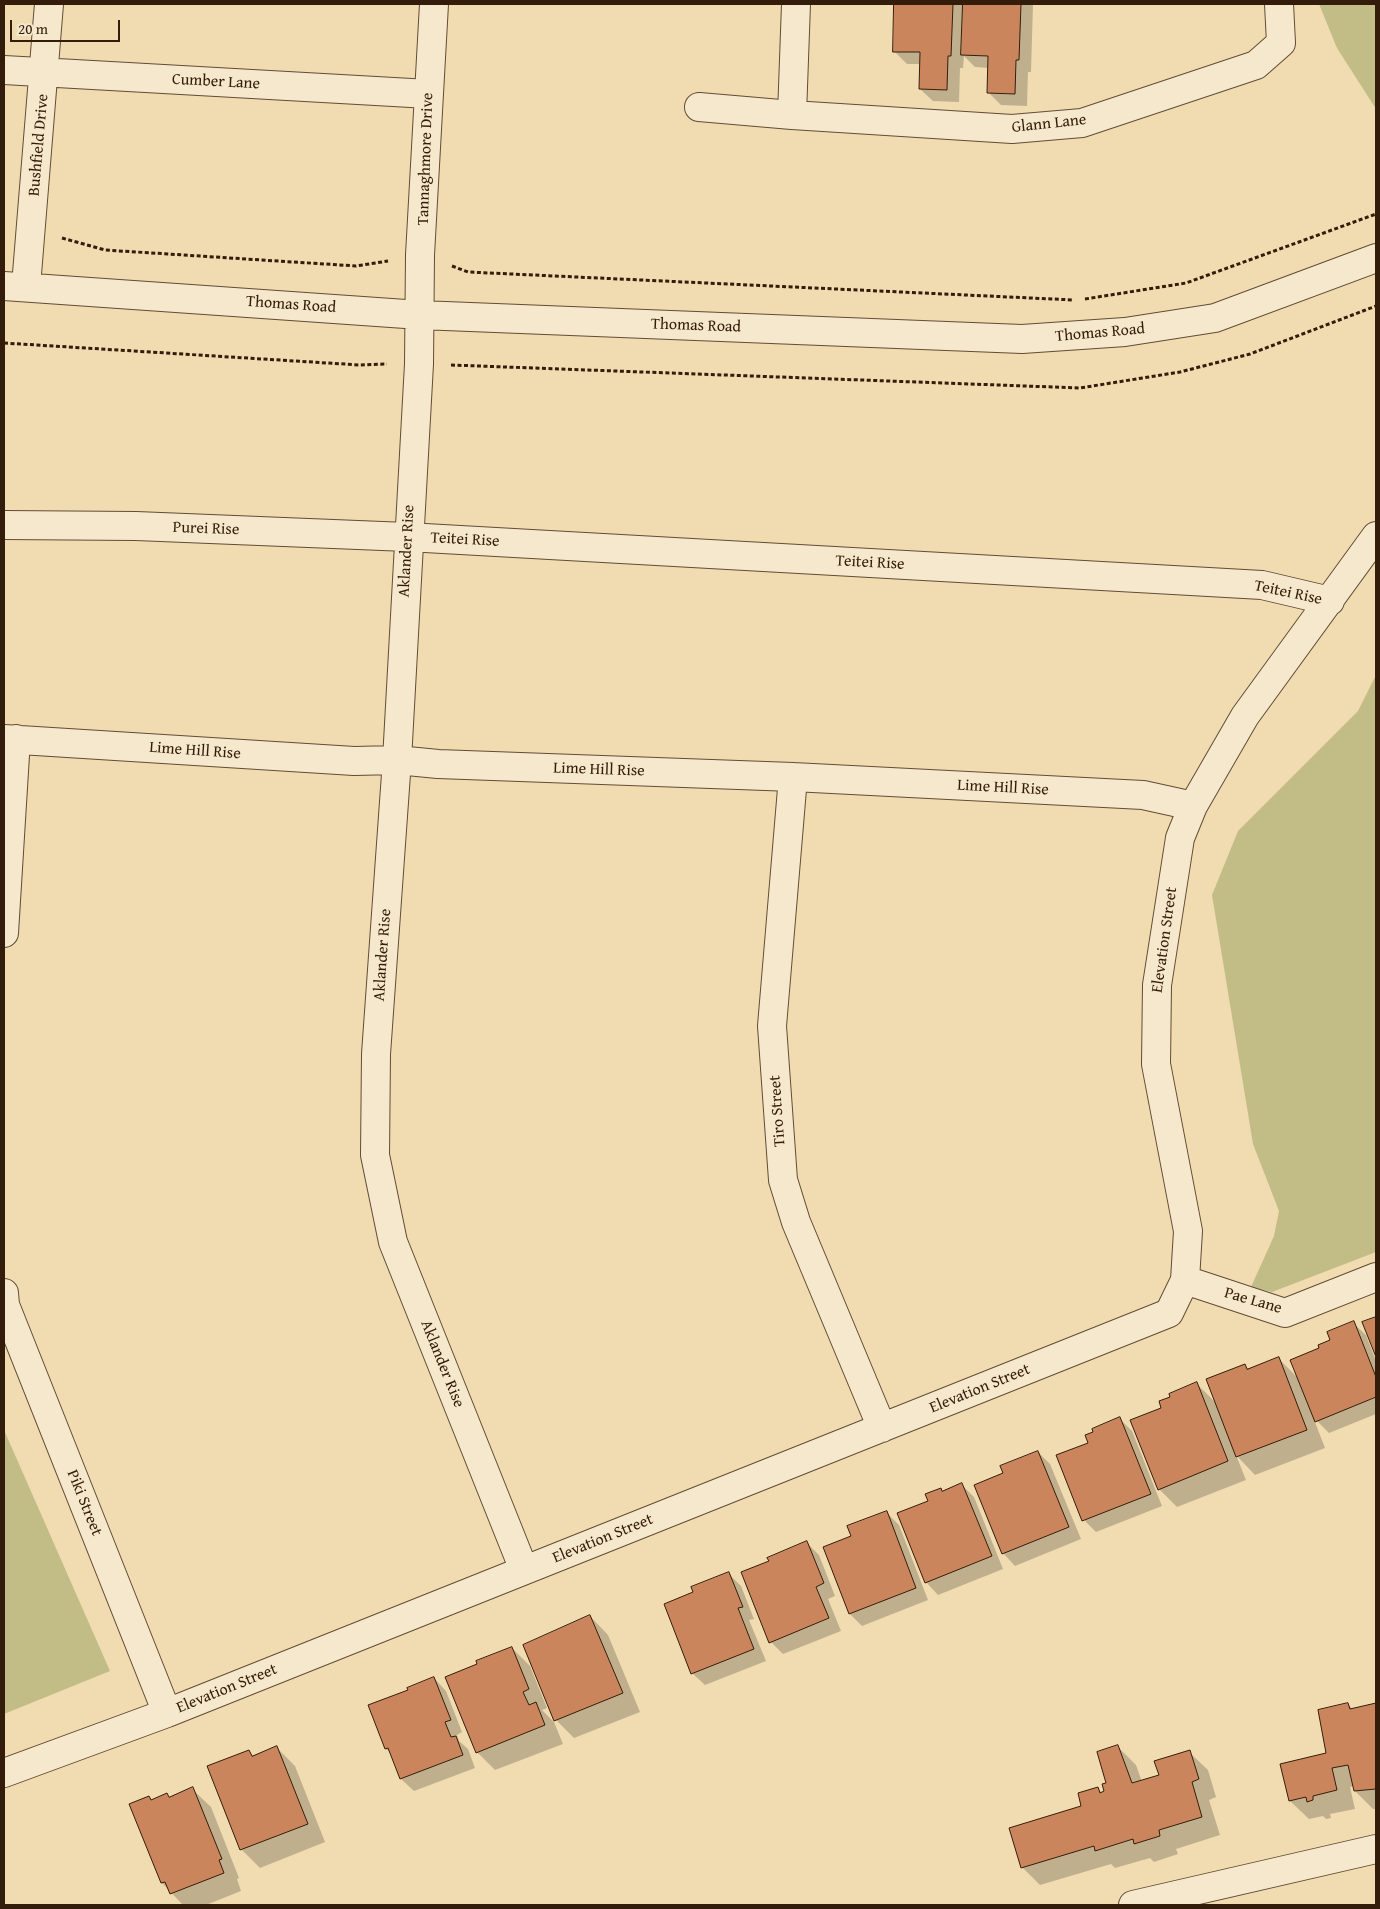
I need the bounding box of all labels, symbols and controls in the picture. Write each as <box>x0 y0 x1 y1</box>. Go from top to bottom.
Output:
scale bar <box>12 10 122 42</box>
text: 20 m <box>18 18 48 39</box>
street label: Cumber Lane <box>171 70 261 94</box>
street label: Tannaghmore Drive <box>414 92 438 226</box>
street label: Bushfield Drive <box>25 93 53 197</box>
street label: Glann Lane <box>1011 111 1087 137</box>
street label: Thomas Road <box>245 292 337 318</box>
street label: Thomas Road <box>651 315 741 337</box>
street label: Thomas Road <box>1054 320 1146 346</box>
street label: Aklander Rise <box>395 504 419 598</box>
street label: Purei Rise <box>172 518 240 540</box>
street label: Teitei Rise <box>430 529 500 551</box>
street label: Teitei Rise <box>835 552 905 574</box>
street label: Teitei Rise <box>1252 576 1324 610</box>
street label: Lime Hill Rise <box>149 738 241 764</box>
street label: Lime Hill Rise <box>553 759 645 781</box>
street label: Lime Hill Rise <box>957 776 1049 800</box>
street label: Elevation Street <box>1148 886 1182 994</box>
street label: Aklander Rise <box>370 908 396 1002</box>
street label: Tiro Street <box>766 1074 790 1148</box>
street label: Pae Lane <box>1222 1284 1284 1318</box>
street label: Aklander Rise <box>416 1317 468 1411</box>
street label: Elevation Street <box>927 1360 1033 1418</box>
street label: Piki Street <box>62 1467 106 1539</box>
street label: Elevation Street <box>550 1510 656 1568</box>
street label: Elevation Street <box>174 1660 280 1718</box>

